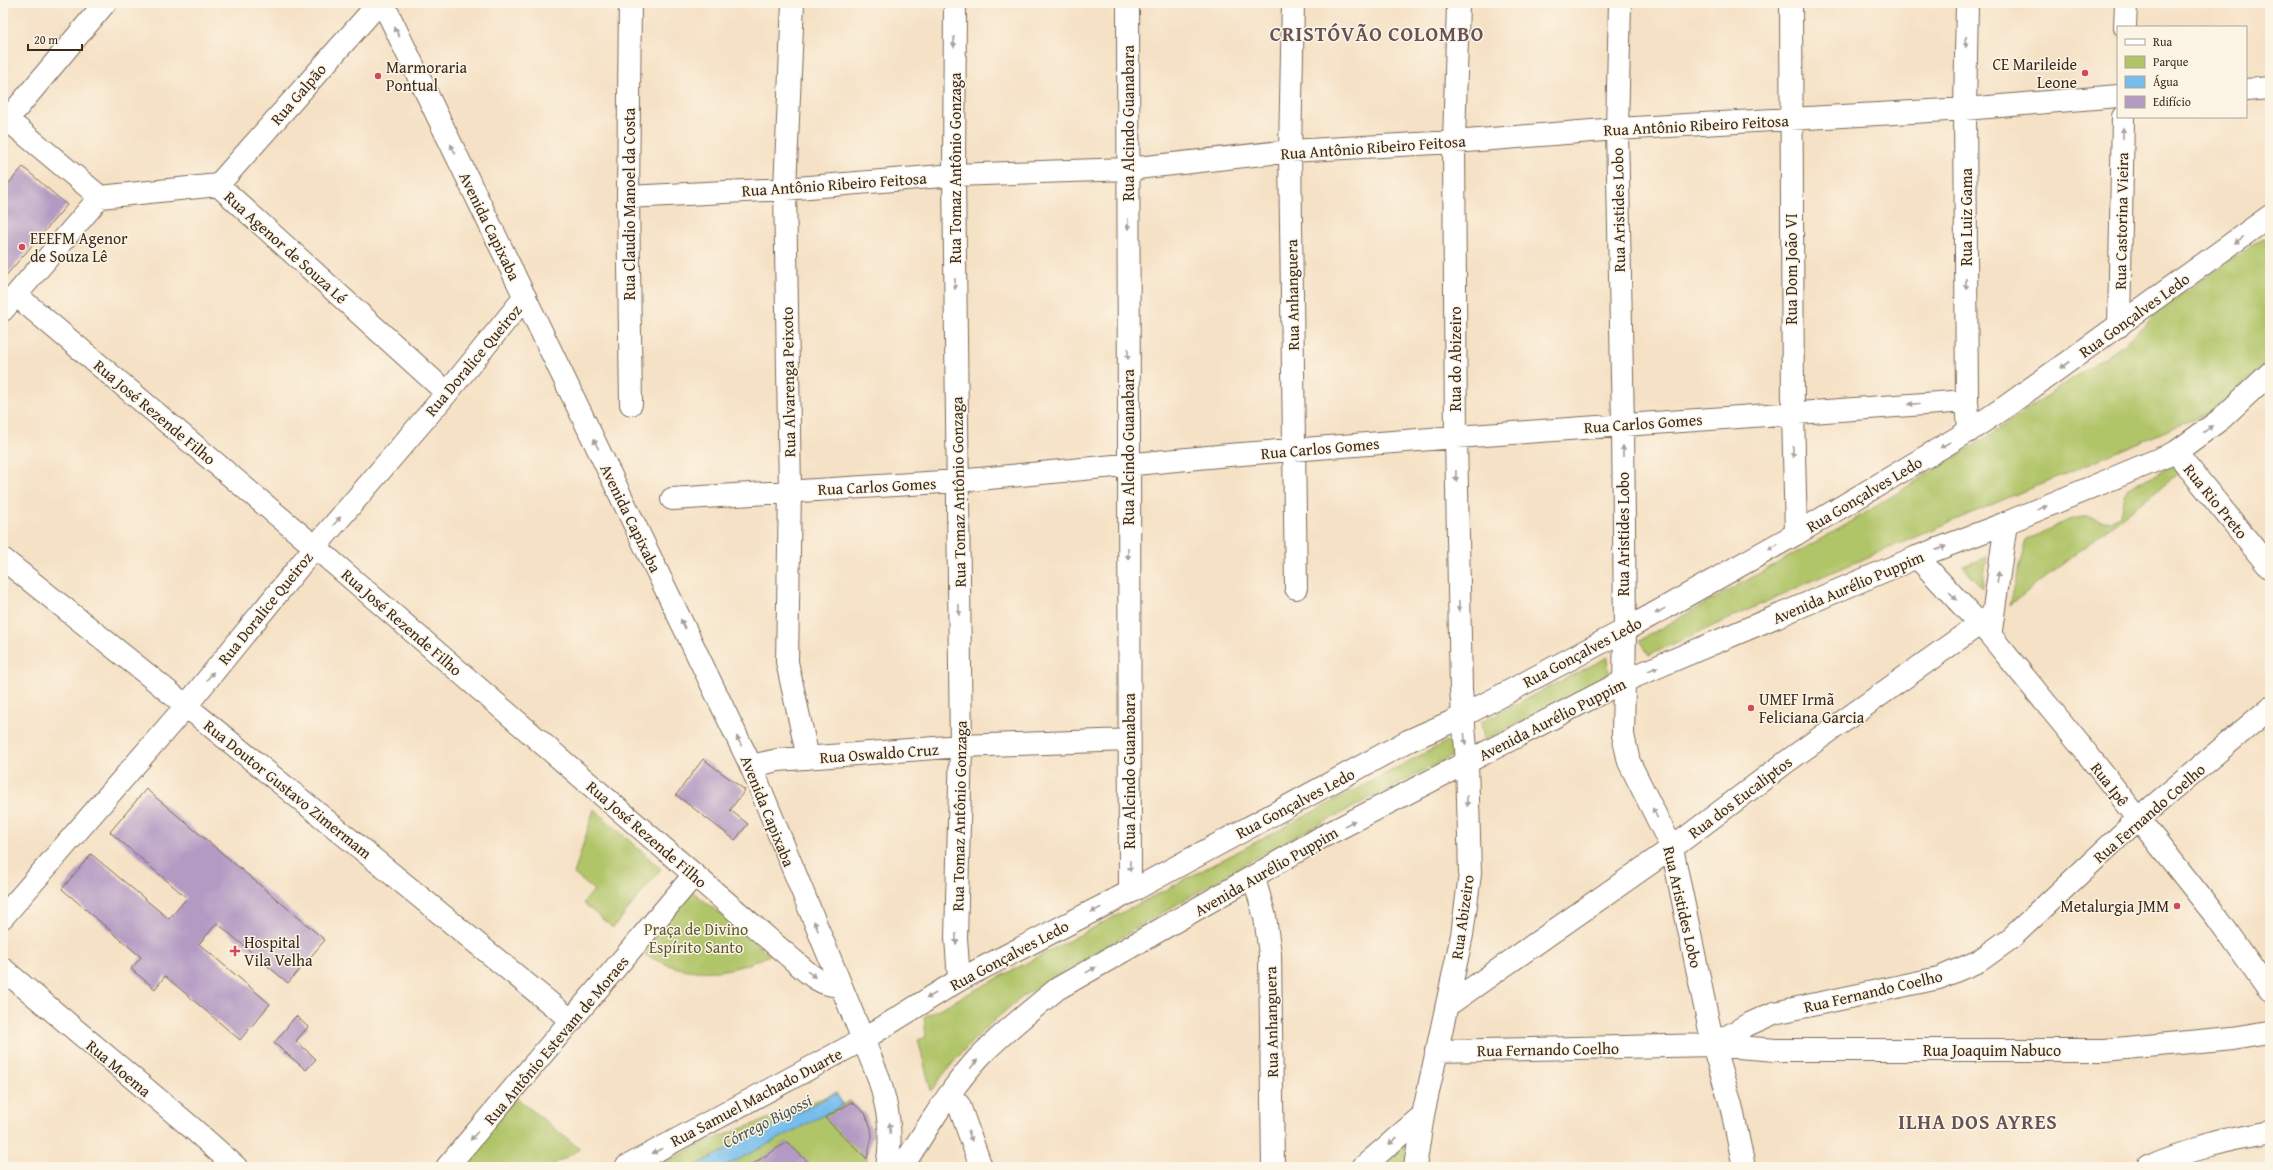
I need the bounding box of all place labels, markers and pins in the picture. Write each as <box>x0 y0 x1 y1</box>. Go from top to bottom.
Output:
place label: CE Marileide Leone <box>1992 52 2077 94</box>
place label: Marmoraria Pontual <box>386 55 468 97</box>
marker: CE Marileide Leone <box>2080 68 2090 78</box>
marker: Marmoraria Pontual <box>373 71 383 81</box>
place label: EEEFM Agenor de Souza Lê <box>30 226 128 268</box>
marker: EEEFM Agenor de Souza Lê <box>17 242 27 252</box>
place label: UMEF Irmã Feliciana Garcia <box>1759 687 1865 729</box>
marker: UMEF Irmã Feliciana Garcia <box>1746 703 1756 713</box>
place label: Metalurgia JMM <box>2061 894 2169 918</box>
marker: Metalurgia JMM <box>2172 901 2182 911</box>
place label: Hospital Vila Velha <box>244 930 313 972</box>
marker: Hospital Vila Velha <box>229 945 241 957</box>

